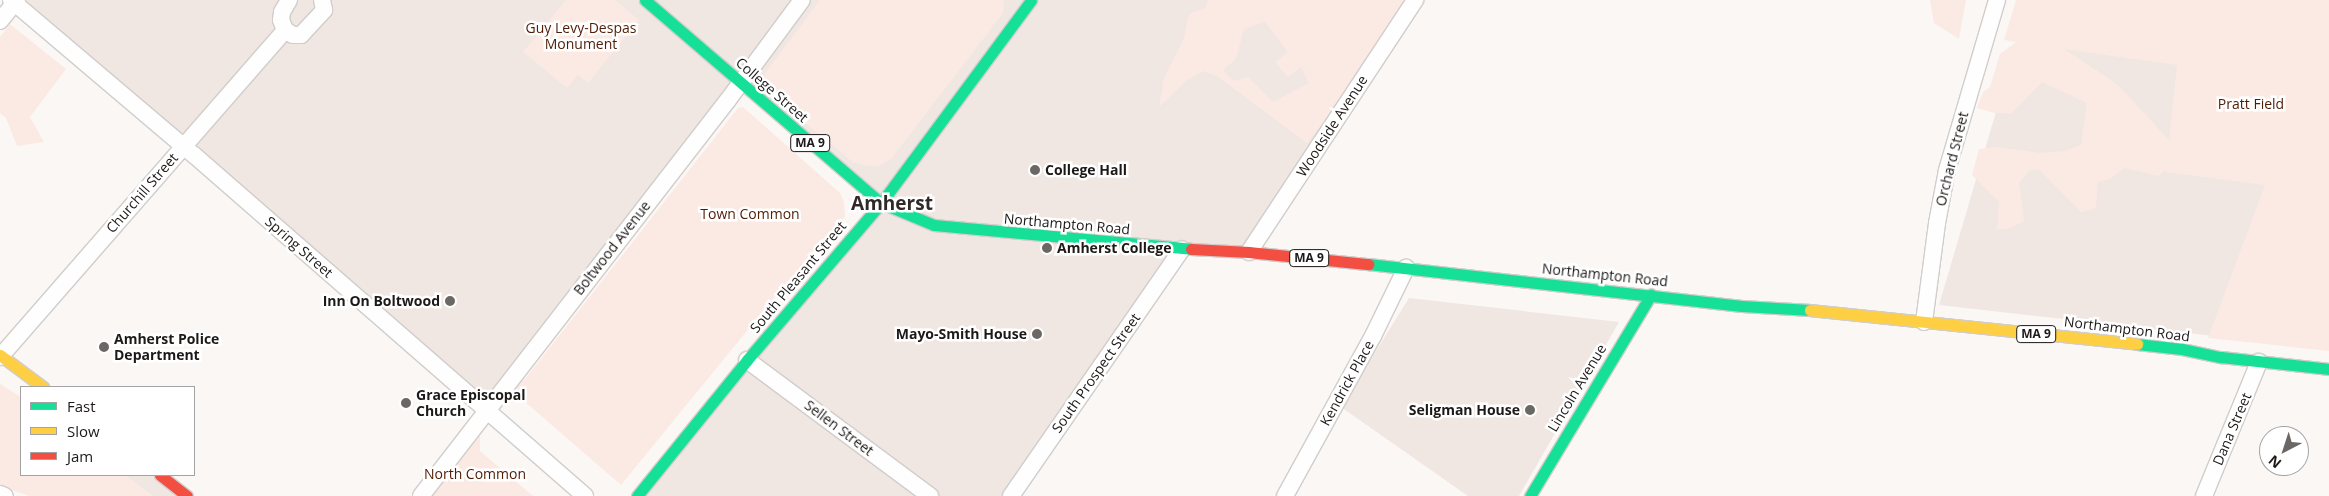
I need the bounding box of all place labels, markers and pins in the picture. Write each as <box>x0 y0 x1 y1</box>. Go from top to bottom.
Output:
place label: College Hall <box>1045 162 1127 178</box>
marker: College Hall <box>1029 164 1041 176</box>
place label: Amherst College <box>1057 240 1171 256</box>
marker: Amherst College <box>1041 242 1053 254</box>
place label: Inn On Boltwood <box>323 293 440 309</box>
marker: Inn On Boltwood <box>444 295 456 307</box>
place label: Mayo-Smith House <box>896 326 1027 342</box>
marker: Mayo-Smith House <box>1031 328 1043 340</box>
place label: Amherst Police Department <box>114 331 219 364</box>
marker: Amherst Police Department <box>98 341 110 353</box>
place label: Grace Episcopal Church <box>416 387 525 420</box>
marker: Grace Episcopal Church <box>400 397 412 409</box>
place label: Seligman House <box>1409 402 1520 418</box>
marker: Seligman House <box>1524 404 1536 416</box>

